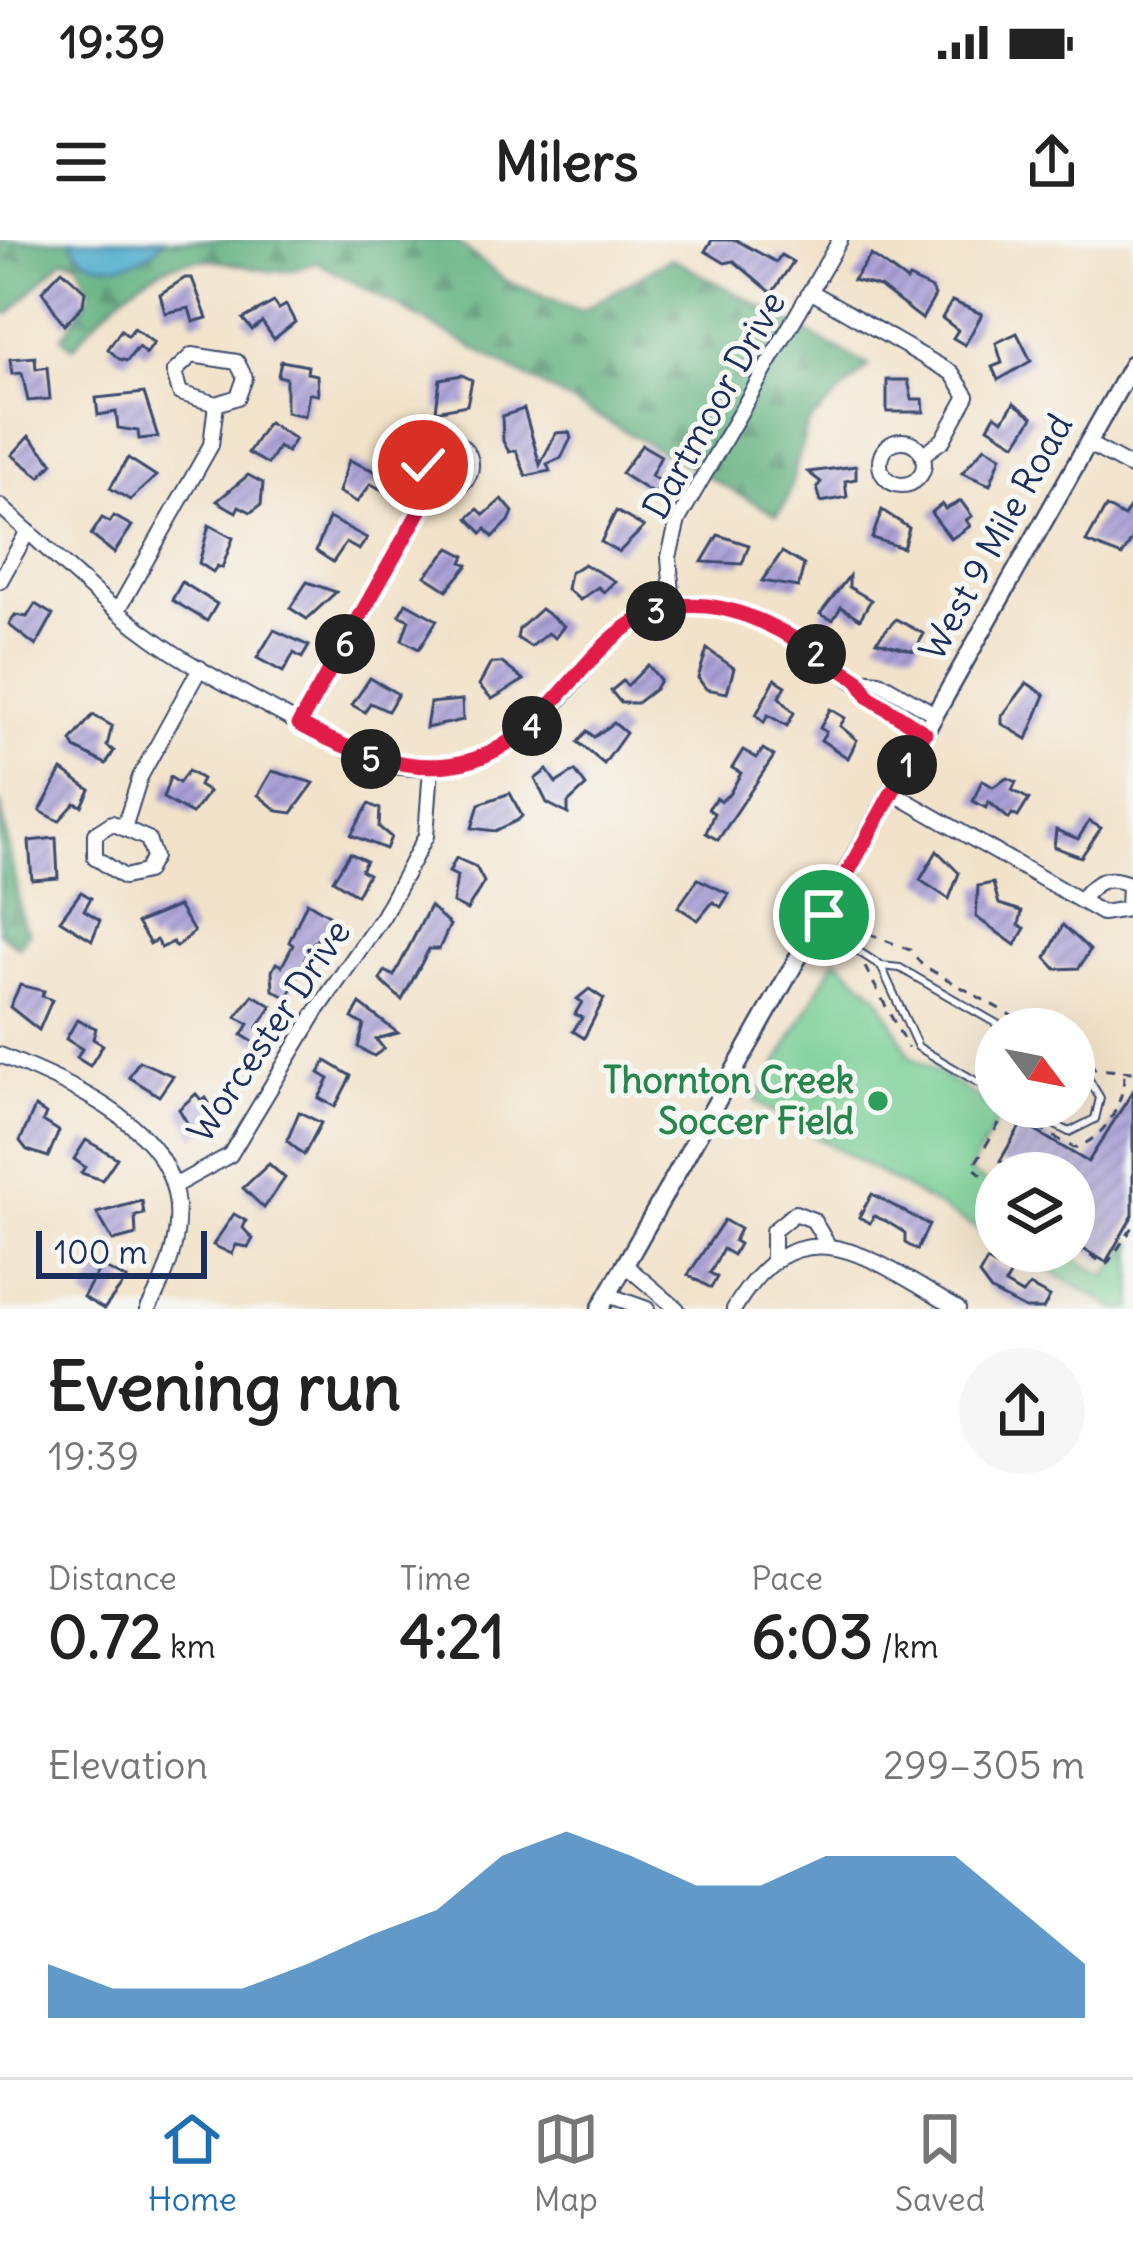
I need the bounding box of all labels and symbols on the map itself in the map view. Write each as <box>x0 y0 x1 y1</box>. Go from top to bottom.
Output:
street label: Dartmoor Drive <box>633 283 795 527</box>
street label: West 9 Mile Road <box>910 406 1082 668</box>
pin <box>372 414 474 516</box>
pin: 3 <box>626 581 686 641</box>
pin: 6 <box>315 614 375 674</box>
pin: 2 <box>786 624 846 684</box>
pin: 4 <box>502 696 562 756</box>
pin: 5 <box>341 729 401 789</box>
pin: 1 <box>877 735 937 795</box>
pin <box>773 864 875 966</box>
street label: Worcester Drive <box>178 911 360 1151</box>
north arrow <box>975 1008 1095 1128</box>
place label: Thornton Creek Soccer Field <box>603 1058 854 1144</box>
marker: Thornton Creek Soccer Field <box>865 1088 891 1114</box>
scale bar <box>36 1225 207 1278</box>

